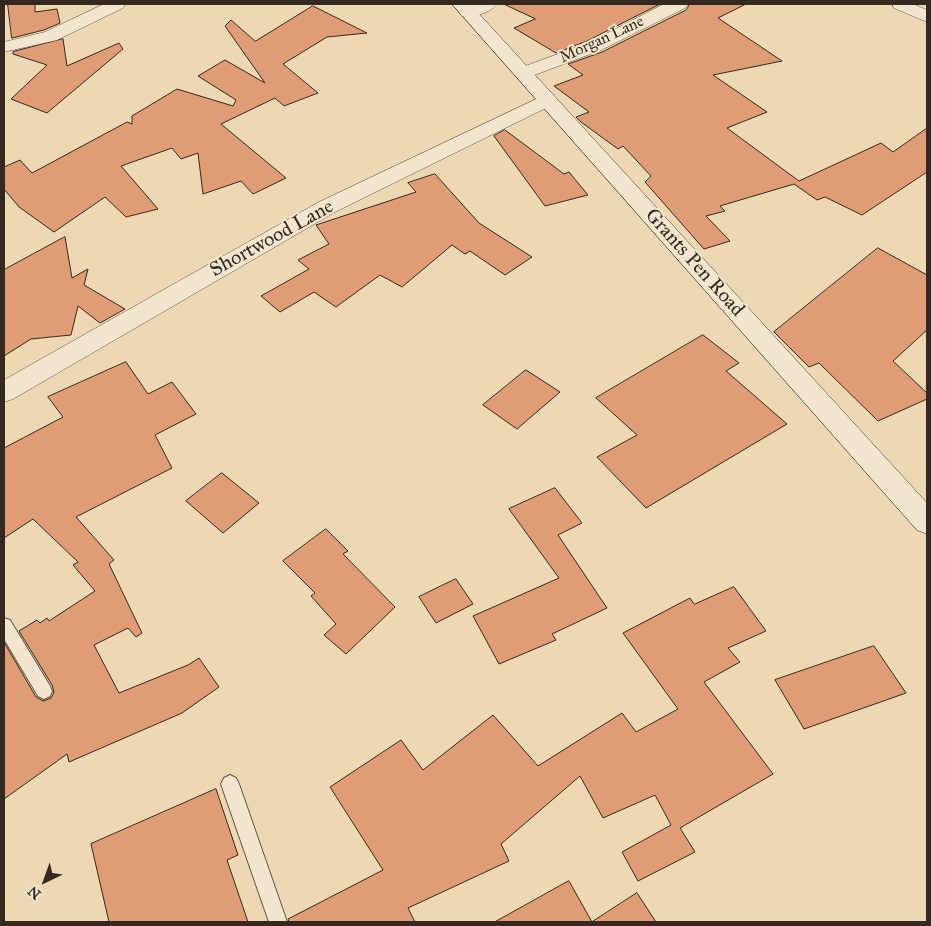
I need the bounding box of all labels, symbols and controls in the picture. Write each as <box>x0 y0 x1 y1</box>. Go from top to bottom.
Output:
street label: Morgan Lane <box>557 12 647 68</box>
street label: Shortwood Lane <box>206 195 338 283</box>
street label: Grants Pen Road <box>639 204 749 322</box>
north arrow <box>20 856 70 906</box>
text: N <box>25 882 45 903</box>

